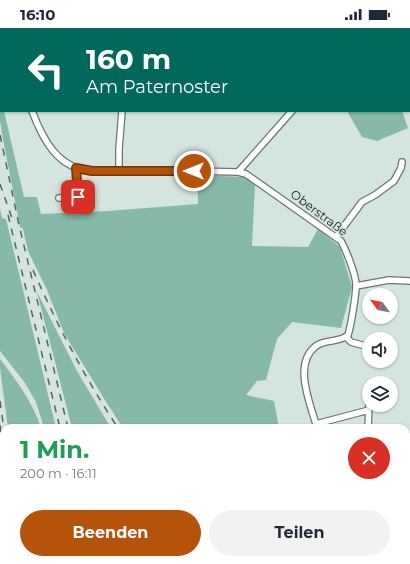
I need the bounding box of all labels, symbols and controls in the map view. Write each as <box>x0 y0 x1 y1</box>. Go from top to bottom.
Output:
text: 16:10 <box>20 5 55 24</box>
text: 160 m <box>86 42 171 76</box>
icon: left <box>20 44 72 96</box>
text: Am Paternoster <box>86 76 228 98</box>
position arrow <box>173 150 215 192</box>
pin <box>61 180 95 214</box>
icon: arrive <box>67 186 89 208</box>
street label: Oberstraße <box>288 186 351 239</box>
north arrow <box>362 288 398 324</box>
map controls <box>362 288 398 412</box>
button: sound <box>362 332 398 368</box>
button: layers <box>362 376 398 412</box>
text: 1 Min. <box>20 435 89 464</box>
button: close <box>348 437 390 479</box>
text: 200 m · 16:11 <box>20 465 97 481</box>
button: Beenden <box>20 510 201 556</box>
button: Teilen <box>209 510 390 556</box>

